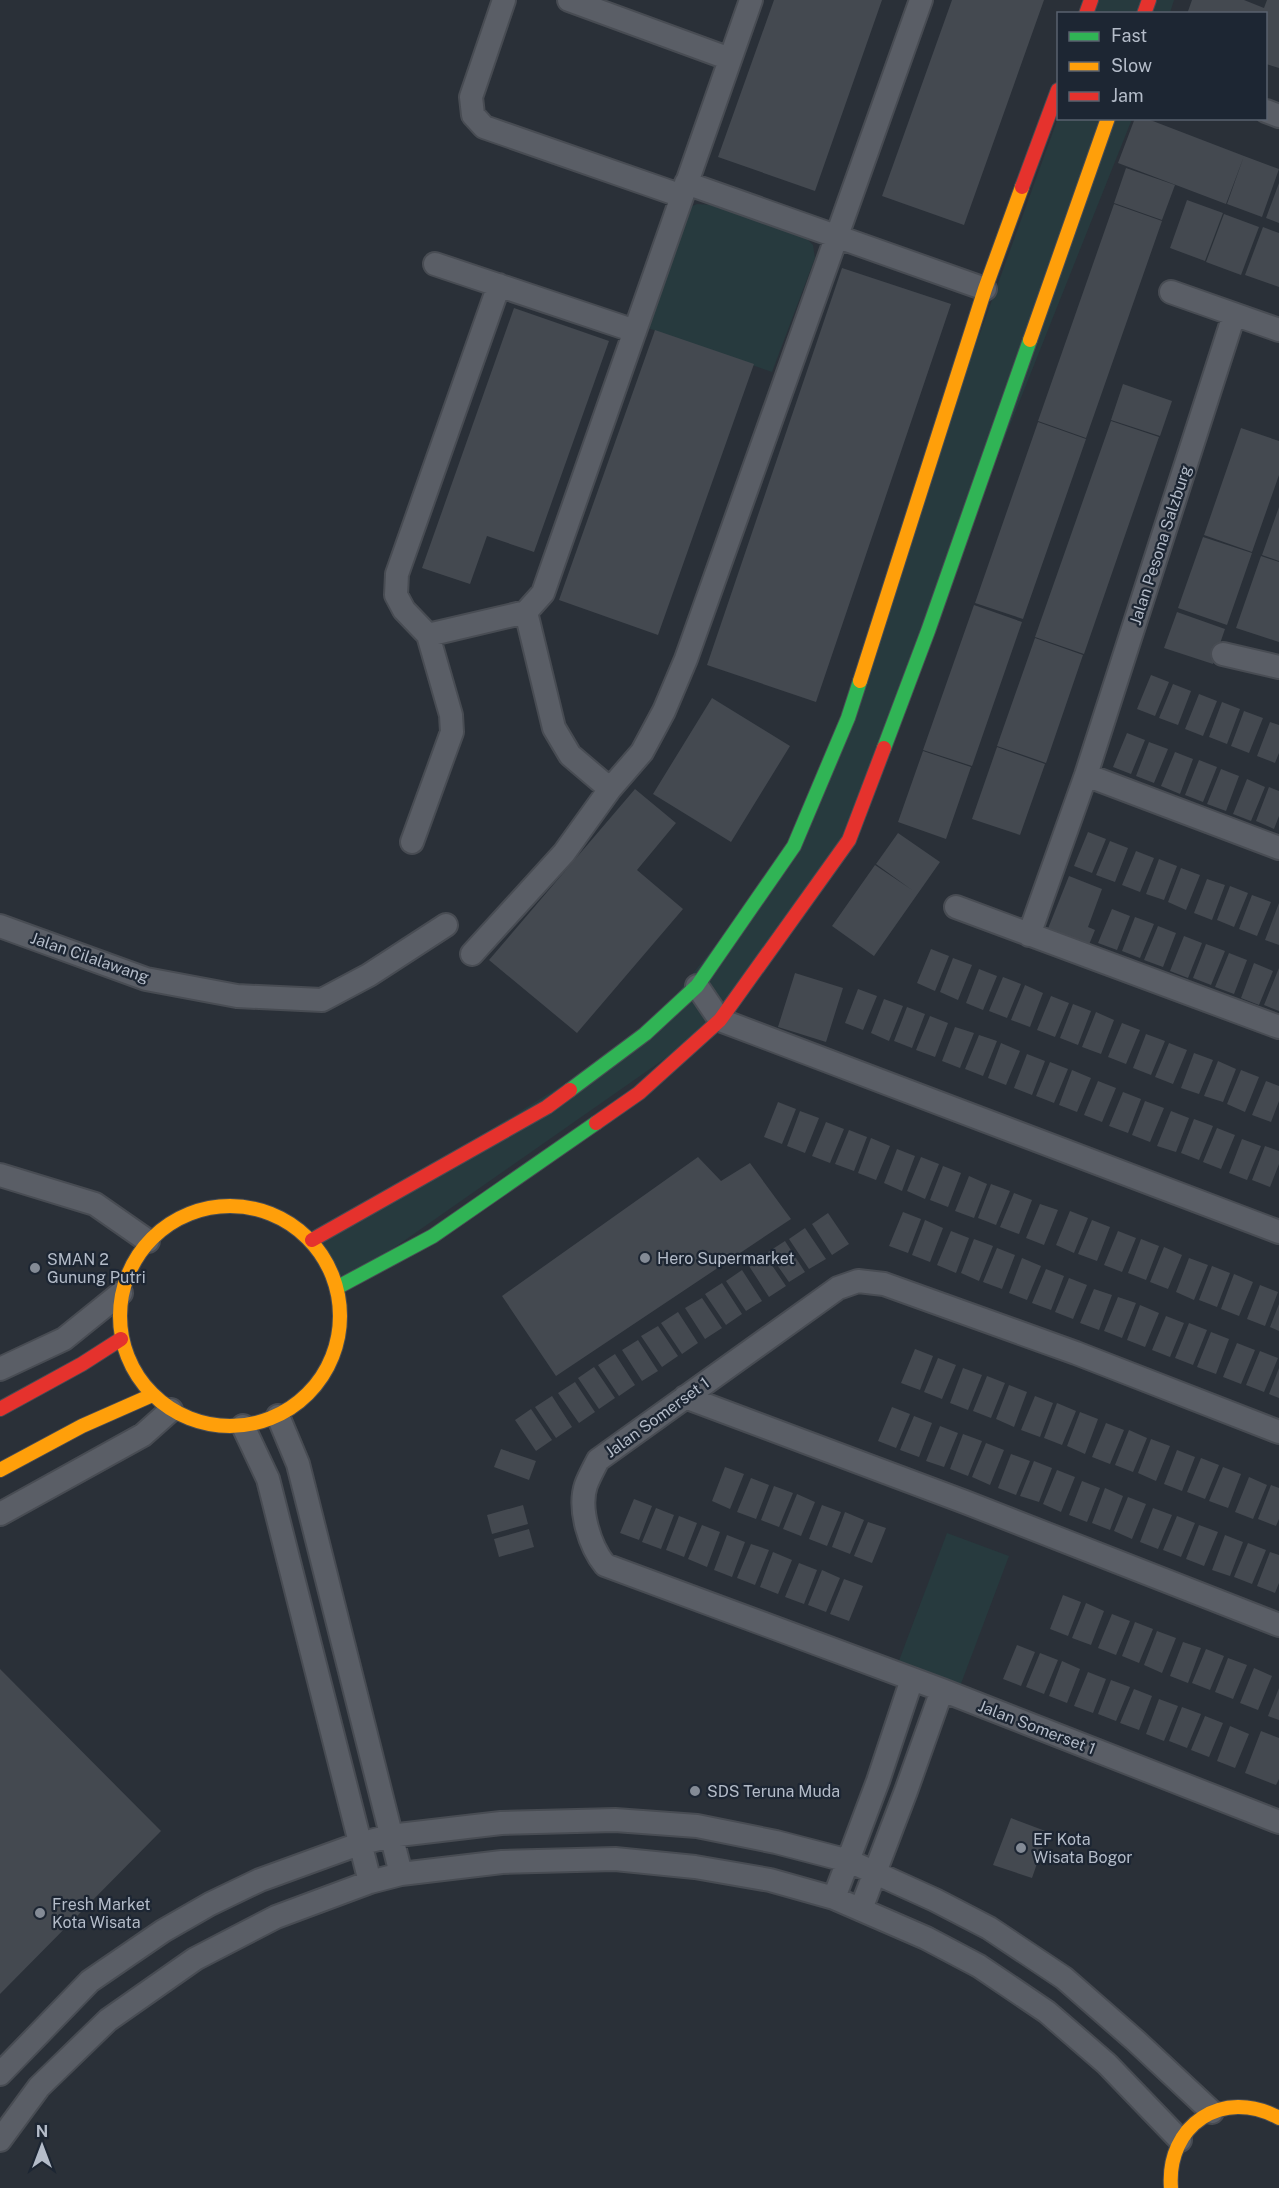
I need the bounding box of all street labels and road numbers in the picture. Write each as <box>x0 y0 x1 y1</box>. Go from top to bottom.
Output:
street label: Jalan Pesona Salzburg <box>1126 463 1195 627</box>
street label: Jalan Cilalawang <box>28 928 152 987</box>
street label: Jalan Somerset 1 <box>602 1373 713 1462</box>
street label: Jalan Somerset 1 <box>975 1696 1098 1759</box>

